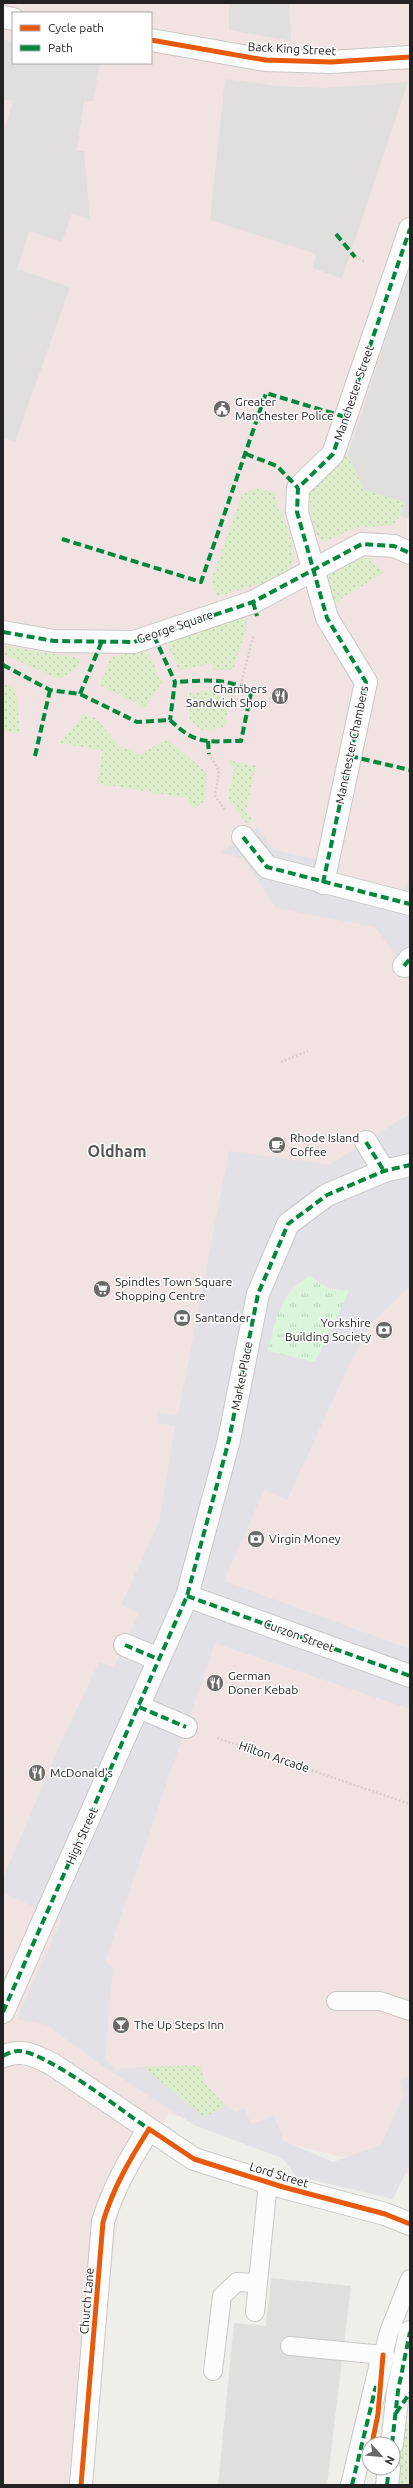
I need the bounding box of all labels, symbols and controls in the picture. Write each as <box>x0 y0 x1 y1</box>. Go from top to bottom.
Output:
legend <box>12 12 152 64</box>
text: Cycle path <box>48 21 104 34</box>
street label: Back King Street <box>247 40 337 57</box>
text: Path <box>48 41 73 54</box>
street label: Manchester Street <box>331 343 376 442</box>
place label: Greater Manchester Police <box>235 395 334 422</box>
public building icon: Greater Manchester Police <box>212 399 232 419</box>
street label: George Square <box>135 607 215 646</box>
place label: Chambers Sandwich Shop <box>186 682 267 709</box>
street label: Manchester Chambers <box>333 685 370 805</box>
restaurant icon: Chambers Sandwich Shop <box>270 686 290 706</box>
place label: Rhode Island Coffee <box>290 1131 359 1158</box>
cafe icon: Rhode Island Coffee <box>267 1135 287 1155</box>
district label: Oldham <box>88 1142 146 1160</box>
place label: Spindles Town Square Shopping Centre <box>115 1275 232 1302</box>
supermarket icon: Spindles Town Square Shopping Centre <box>92 1279 112 1299</box>
bank icon: Santander <box>172 1308 192 1328</box>
place label: Santander <box>195 1311 251 1324</box>
place label: Yorkshire Building Society <box>285 1316 371 1343</box>
bank icon: Yorkshire Building Society <box>374 1320 394 1340</box>
street label: Market Place <box>228 1340 255 1411</box>
bank icon: Virgin Money <box>246 1529 266 1549</box>
place label: Virgin Money <box>269 1532 341 1545</box>
street label: Curzon Street <box>262 1617 337 1654</box>
place label: German Doner Kebab <box>228 1669 298 1696</box>
restaurant icon: German Doner Kebab <box>205 1673 225 1693</box>
street label: Hilton Arcade <box>237 1738 311 1775</box>
restaurant icon: McDonald's <box>27 1763 47 1783</box>
place label: McDonald's <box>50 1766 113 1779</box>
street label: High Street <box>63 1805 100 1866</box>
bar icon: The Up Steps Inn <box>111 2015 131 2035</box>
place label: The Up Steps Inn <box>134 2018 224 2031</box>
street label: Lord Street <box>248 2159 310 2190</box>
street label: Church Lane <box>77 2267 96 2335</box>
north arrow <box>361 2436 401 2476</box>
text: N <box>383 2454 397 2467</box>

